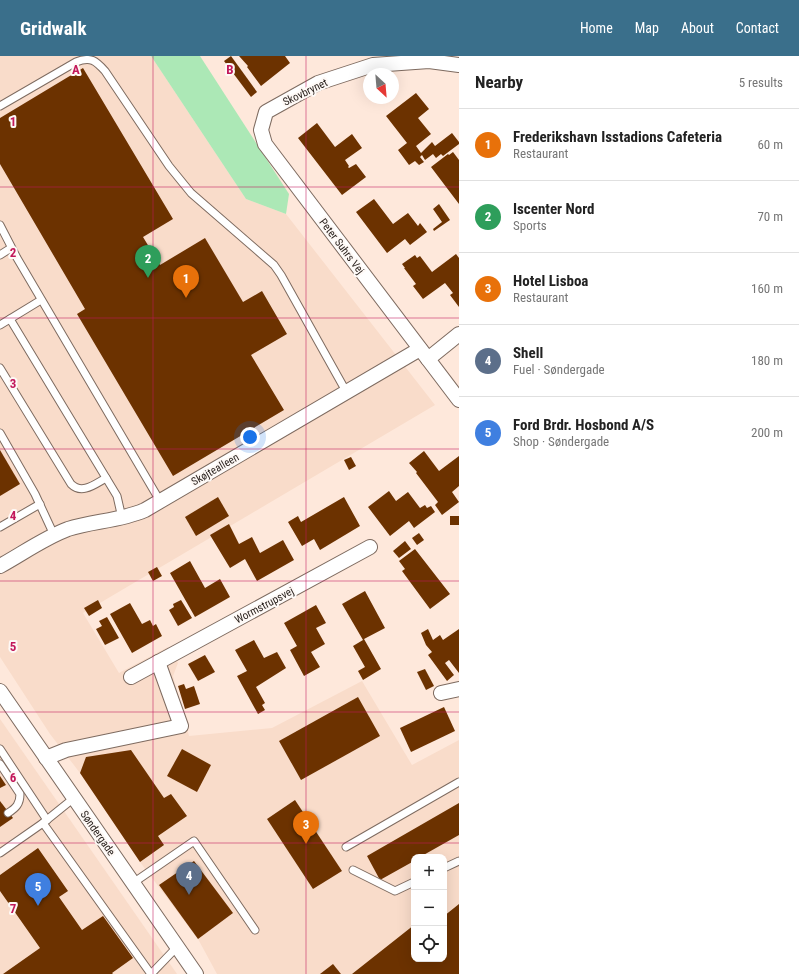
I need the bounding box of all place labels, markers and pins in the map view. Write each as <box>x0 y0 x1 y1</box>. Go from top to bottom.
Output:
pin: 2 <box>135 245 161 278</box>
pin: 1 <box>173 265 199 298</box>
pin: 3 <box>293 811 319 844</box>
pin: 4 <box>176 862 202 895</box>
pin: 5 <box>25 873 51 906</box>

